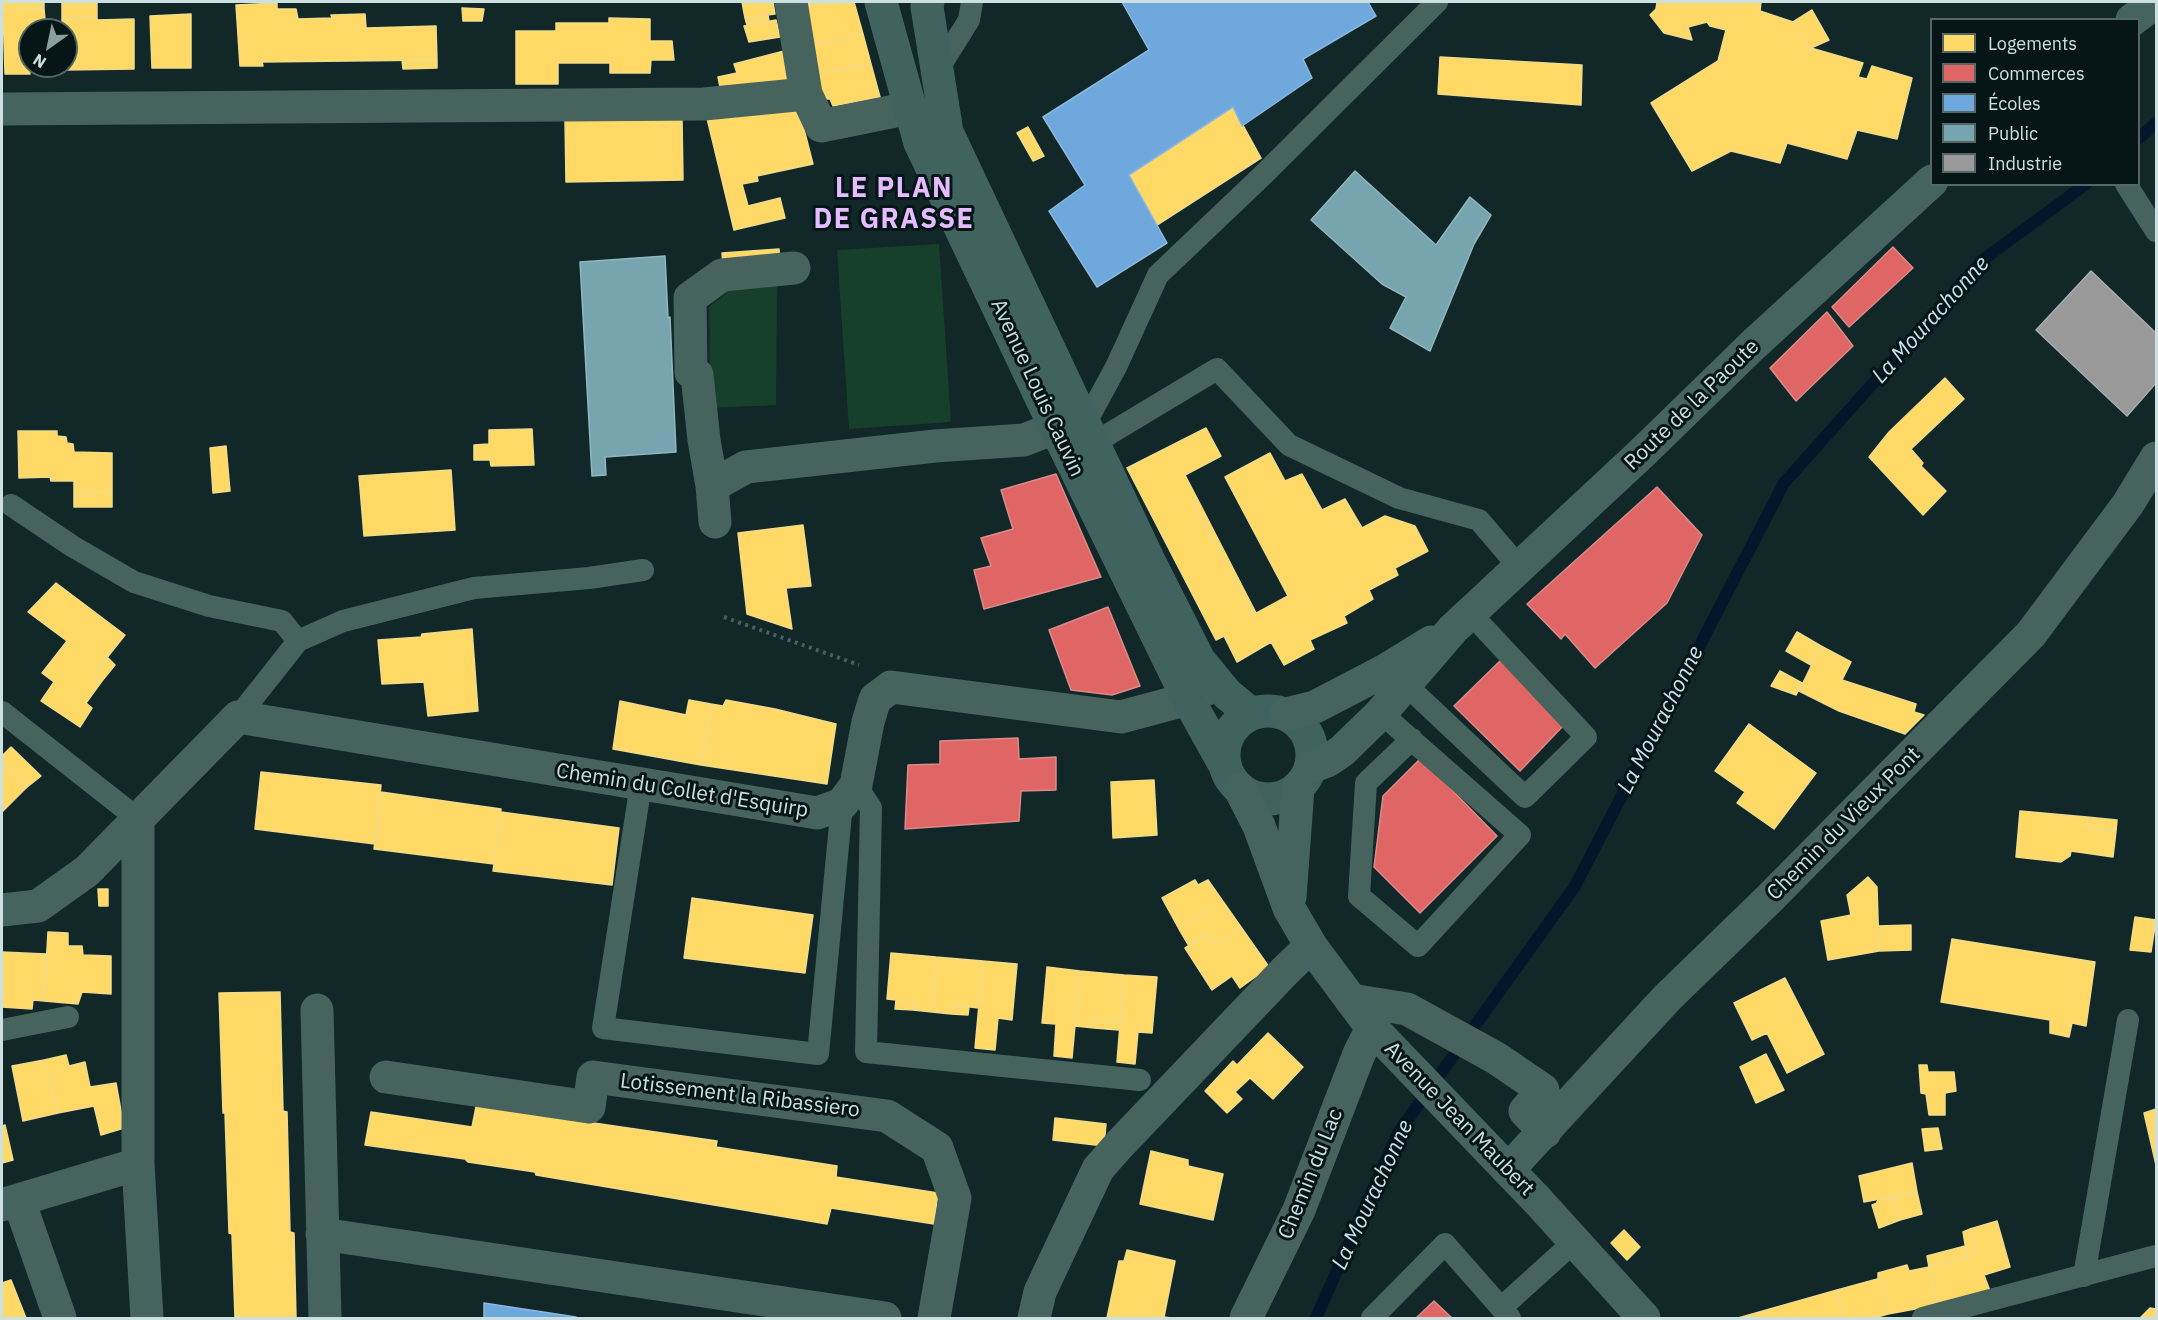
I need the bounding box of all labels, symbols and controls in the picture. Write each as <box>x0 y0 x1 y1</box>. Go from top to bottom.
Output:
north arrow <box>18 18 78 78</box>
legend <box>1930 18 2140 186</box>
text: Logements <box>1988 32 2077 55</box>
text: N <box>29 50 50 73</box>
text: Commerces <box>1988 62 2085 85</box>
text: Écoles <box>1988 92 2041 115</box>
text: Public <box>1988 122 2038 145</box>
text: Industrie <box>1988 152 2062 175</box>
district label: LE PLAN DE GRASSE <box>814 173 974 236</box>
water label: La Mourachonne <box>1867 251 1995 389</box>
street label: Avenue Louis Cauvin <box>985 295 1089 481</box>
street label: Route de la Paoute <box>1619 334 1765 476</box>
water label: La Mourachonne <box>1612 642 1710 798</box>
street label: Chemin du Vieux Pont <box>1762 742 1926 906</box>
street label: Chemin du Collet d'Esquirp <box>554 759 810 823</box>
street label: Avenue Jean Maubert <box>1379 1037 1539 1201</box>
street label: Lotissement la Ribassiero <box>619 1069 861 1123</box>
street label: Chemin du Lac <box>1273 1105 1349 1243</box>
water label: La Mourachonne <box>1327 1116 1419 1274</box>

